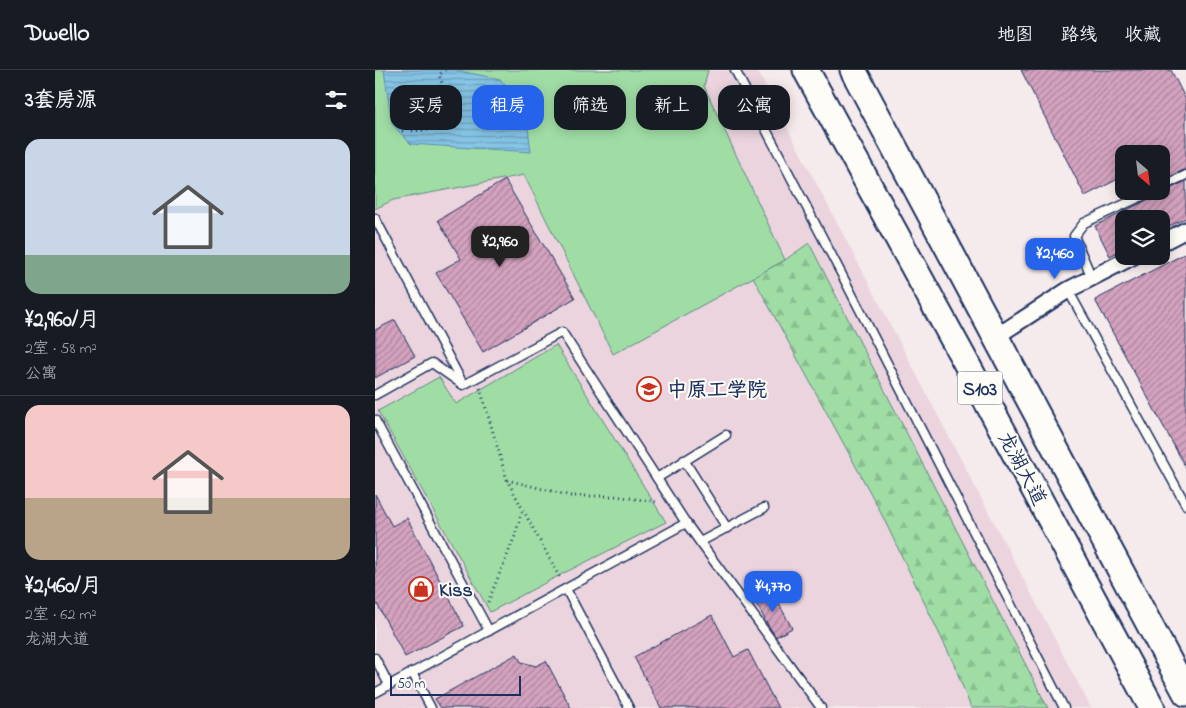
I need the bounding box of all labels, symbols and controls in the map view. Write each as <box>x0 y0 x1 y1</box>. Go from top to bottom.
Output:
text: Dwello <box>25 17 90 52</box>
text: 地图 <box>997 23 1033 49</box>
text: 路线 <box>1061 23 1097 49</box>
text: 收藏 <box>1125 23 1161 49</box>
chip: 买房 <box>390 85 462 130</box>
chip: 租房 <box>472 85 544 130</box>
chip: 筛选 <box>554 85 626 130</box>
chip: 新上 <box>636 85 708 130</box>
chip: 公寓 <box>718 85 790 130</box>
text: 3套房源 <box>25 86 97 116</box>
icon: filters <box>322 86 350 114</box>
north arrow <box>1115 145 1170 200</box>
map controls <box>1115 145 1170 265</box>
icon: home <box>143 172 233 262</box>
button: layers <box>1115 210 1170 265</box>
pin: ¥2,960 <box>459 226 541 268</box>
text: ¥2,960 <box>482 230 518 254</box>
pin: ¥2,460 <box>1014 238 1096 280</box>
text: ¥2,460 <box>1036 242 1074 266</box>
text: ¥2,960/月 <box>25 306 99 336</box>
text: 2室 · 58 m² <box>25 337 97 361</box>
text: 公寓 <box>25 362 57 386</box>
road number: S103 <box>957 372 1003 404</box>
school or university icon: 中原工学院 <box>636 376 662 402</box>
place label: 中原工学院 <box>667 377 767 406</box>
street label: 龙湖大道 <box>989 427 1052 511</box>
icon: home <box>143 437 233 527</box>
pin: ¥4,770 <box>732 570 814 613</box>
text: ¥2,460/月 <box>25 572 102 602</box>
text: ¥4,770 <box>755 575 791 599</box>
shop icon: Kiss <box>408 576 434 602</box>
place label: Kiss <box>439 577 473 606</box>
text: 2室 · 62 m² <box>25 603 97 627</box>
text: 龙湖大道 <box>25 628 89 652</box>
scale bar <box>390 673 521 696</box>
text: 50 m <box>397 674 425 695</box>

